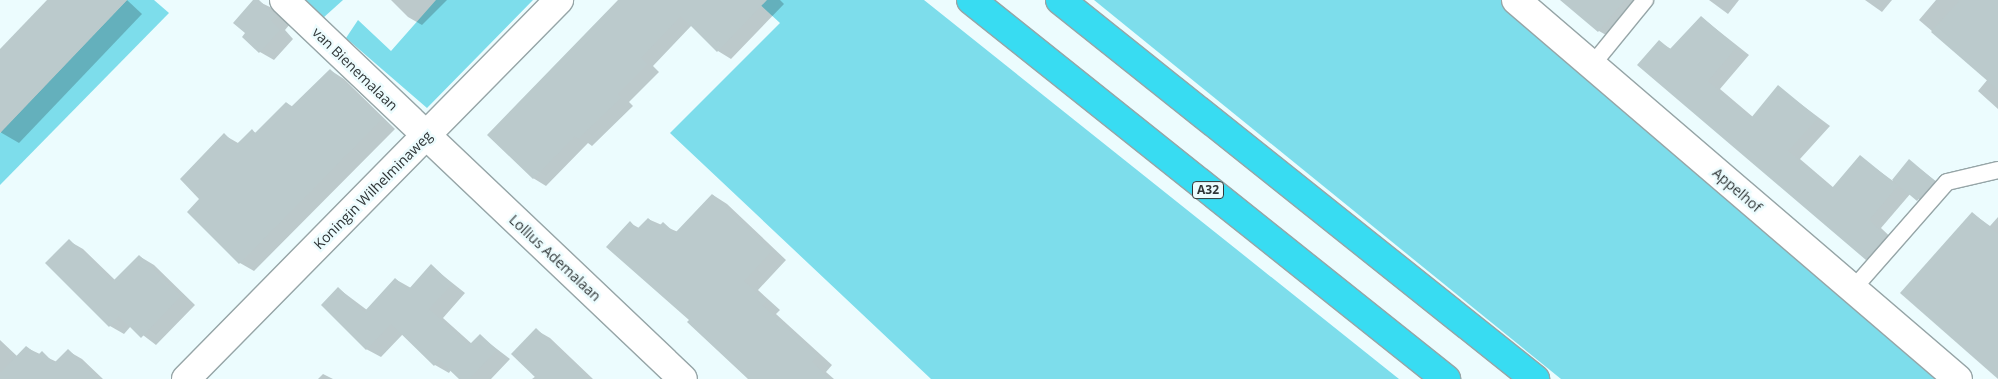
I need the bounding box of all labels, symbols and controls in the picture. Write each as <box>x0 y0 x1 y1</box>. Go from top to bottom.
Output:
street label: van Bienemalaan <box>309 24 401 114</box>
street label: Koningin Wilhelminaweg <box>310 127 436 253</box>
street label: Appelhof <box>1709 164 1765 216</box>
road number: A32 <box>1192 180 1224 200</box>
street label: Lollius Ademalaan <box>506 211 604 305</box>

